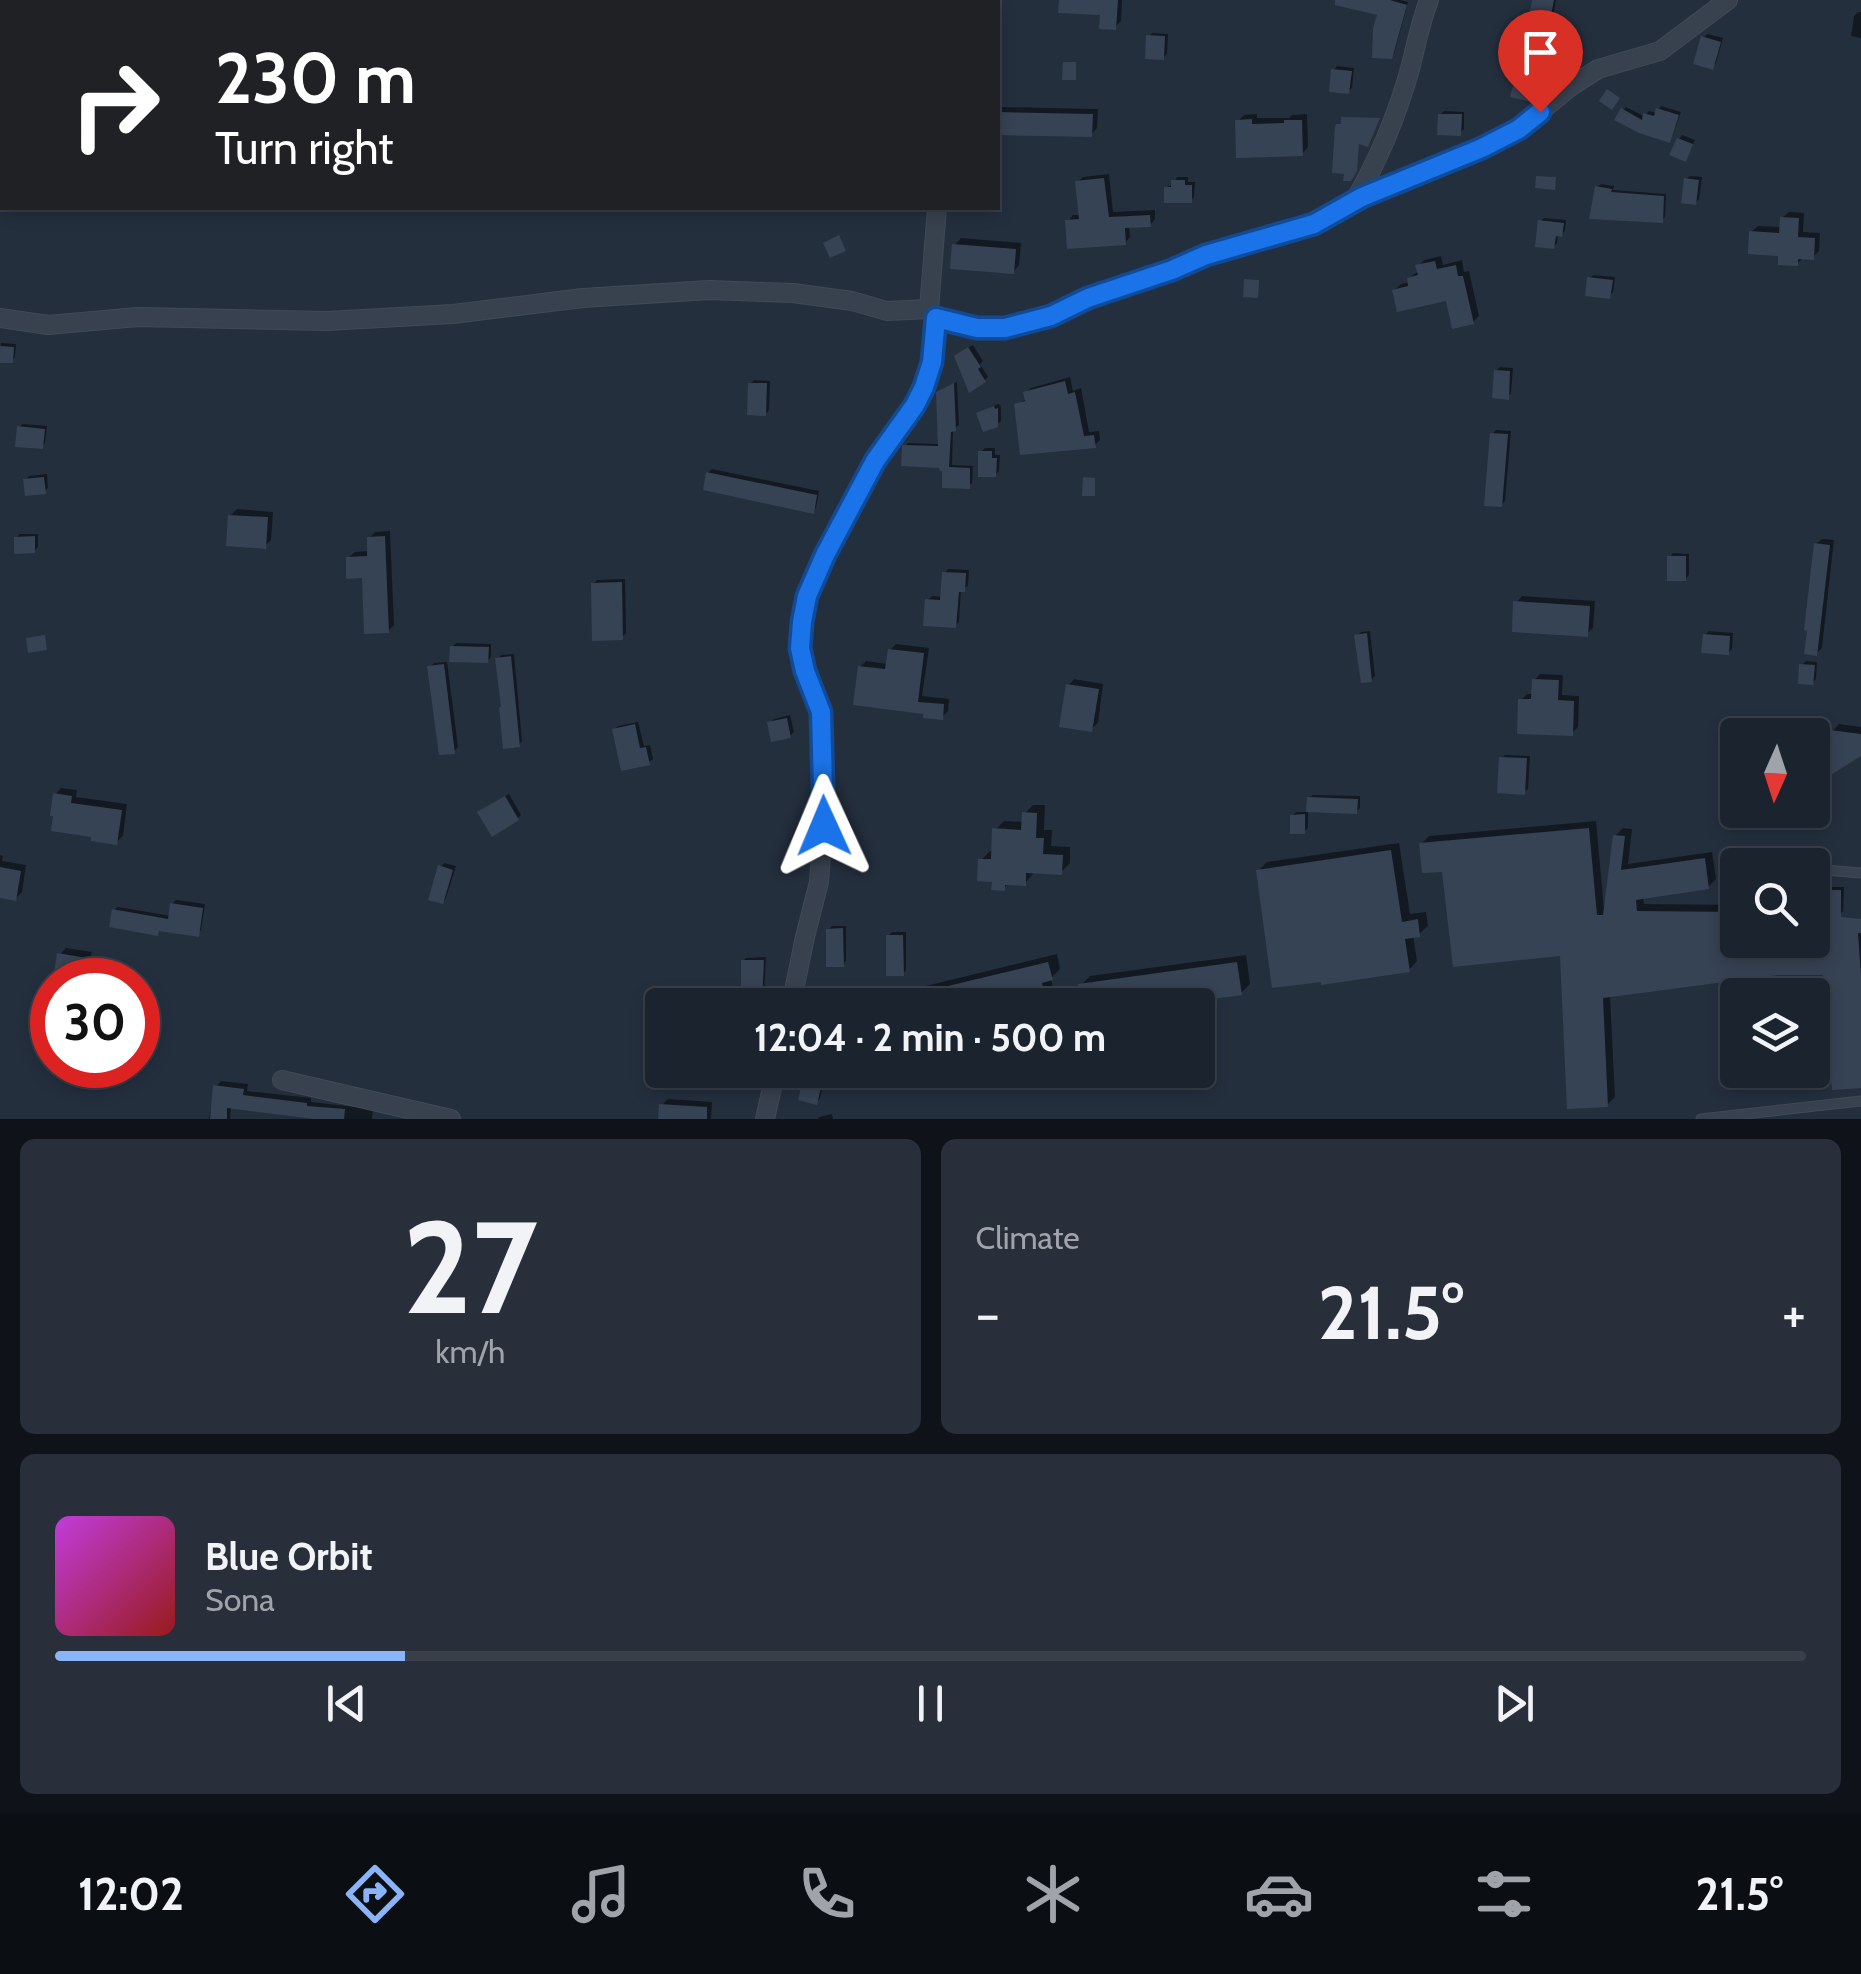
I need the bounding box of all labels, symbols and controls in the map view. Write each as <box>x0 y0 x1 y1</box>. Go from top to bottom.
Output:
pin <box>1498 10 1583 113</box>
icon: arrive <box>1513 25 1568 80</box>
text: 230 m <box>215 35 416 121</box>
icon: right <box>50 40 180 170</box>
text: Turn right <box>215 121 394 175</box>
north arrow <box>1720 718 1830 828</box>
map controls <box>1720 718 1830 1088</box>
position arrow <box>772 774 876 878</box>
button: search <box>1720 848 1830 958</box>
speed limit sign: 30 <box>30 958 160 1088</box>
button: layers <box>1720 978 1830 1088</box>
text: 12:04 · 2 min · 500 m <box>754 1014 1106 1061</box>
text: 27 <box>403 1188 538 1346</box>
text: Climate <box>976 1218 1080 1257</box>
text: 21.5° <box>1318 1267 1464 1358</box>
text: − <box>976 1280 1000 1347</box>
text: + <box>1782 1280 1806 1347</box>
text: km/h <box>435 1332 505 1371</box>
text: Blue Orbit <box>205 1533 373 1580</box>
text: Sona <box>205 1580 275 1619</box>
icon: previous <box>319 1676 374 1731</box>
icon: pause <box>903 1676 958 1731</box>
icon: next <box>1487 1676 1542 1731</box>
icon: directions <box>340 1859 410 1929</box>
icon: music <box>566 1859 636 1929</box>
icon: phone <box>792 1859 862 1929</box>
icon: climate <box>1018 1859 1088 1929</box>
icon: car <box>1244 1859 1314 1929</box>
icon: filters <box>1469 1859 1539 1929</box>
text: 12:02 <box>78 1867 184 1921</box>
text: 21.5° <box>1695 1867 1783 1921</box>

